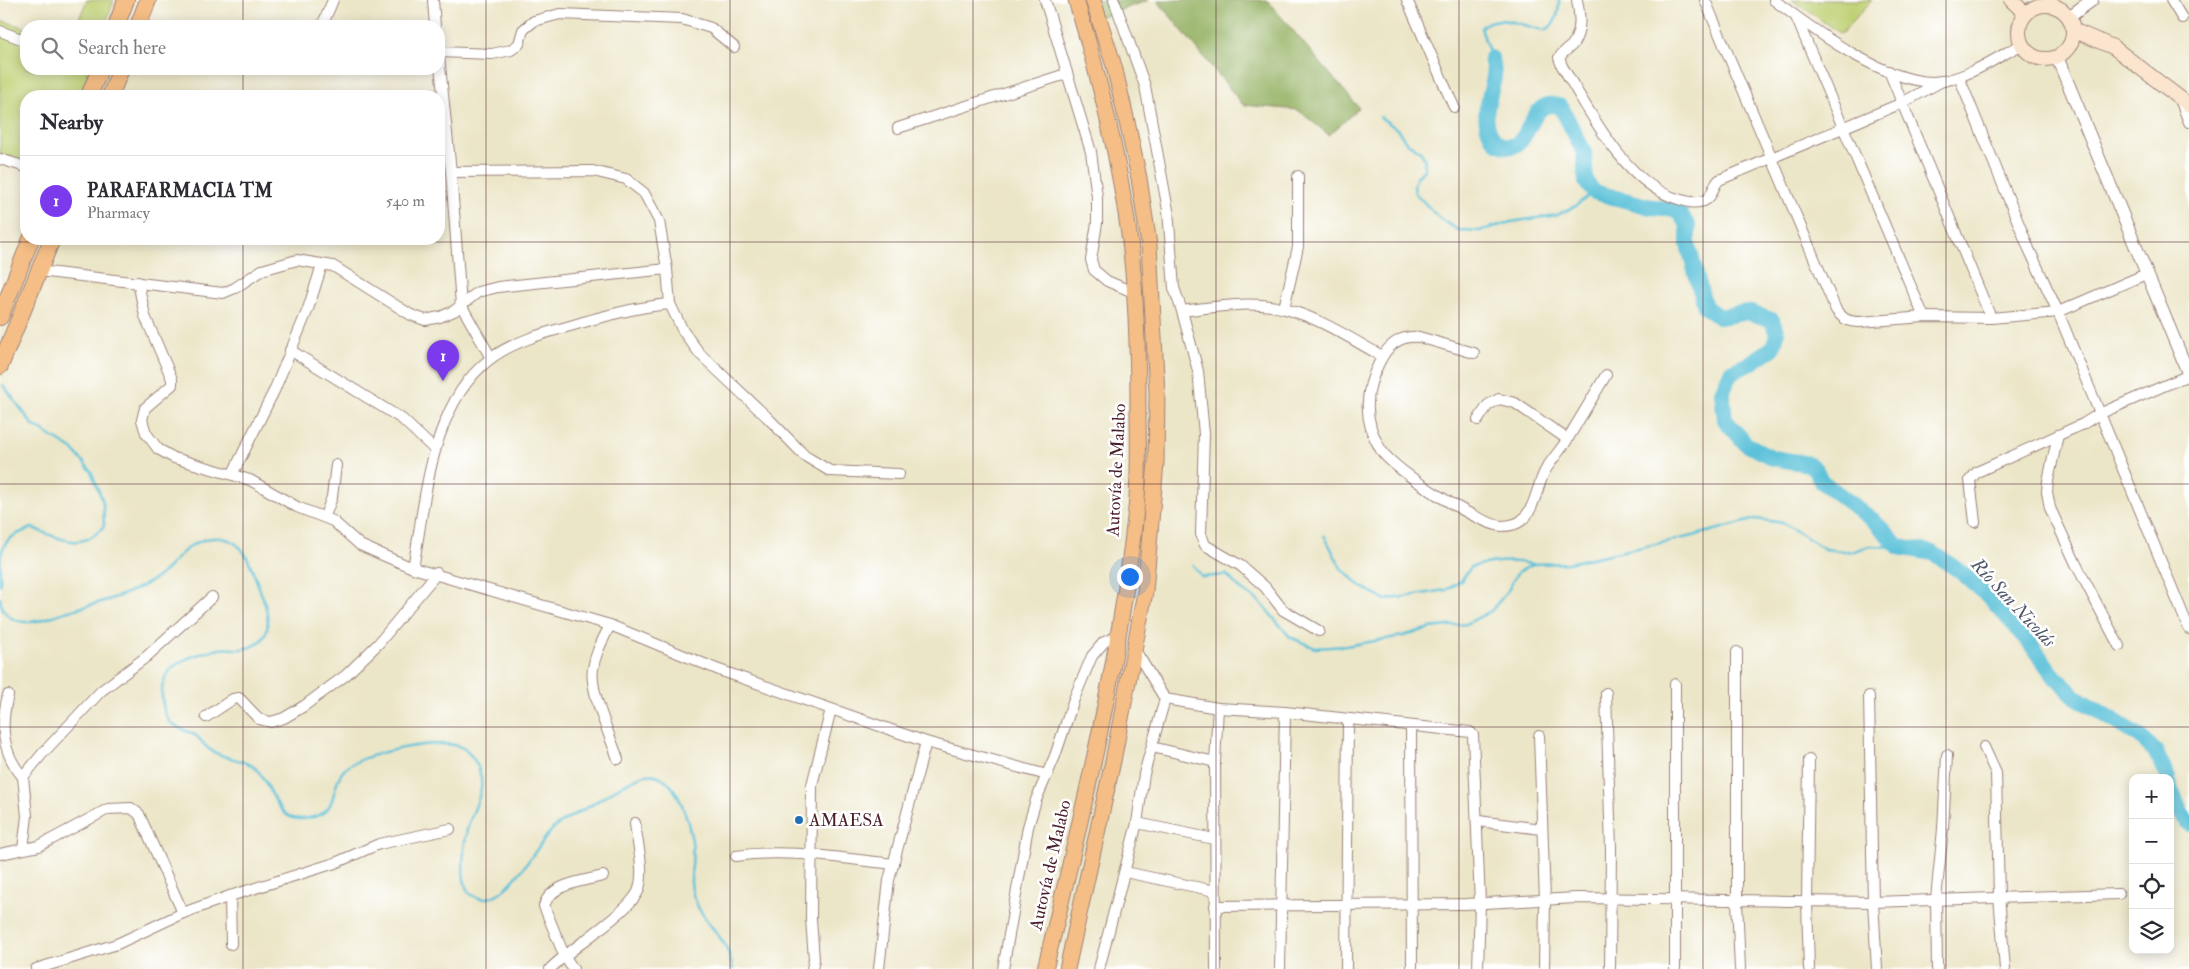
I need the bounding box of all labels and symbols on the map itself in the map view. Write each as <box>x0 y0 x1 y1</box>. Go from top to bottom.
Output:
pin: 1 <box>427 340 459 381</box>
street label: Autovía de Malabo <box>1101 403 1131 538</box>
water label: Río San Nicolás <box>1965 552 2061 653</box>
your location <box>1117 564 1143 590</box>
street label: Autovía de Malabo <box>1024 797 1077 933</box>
place label: AMAESA <box>808 809 884 832</box>
marker: AMAESA <box>793 814 805 826</box>

